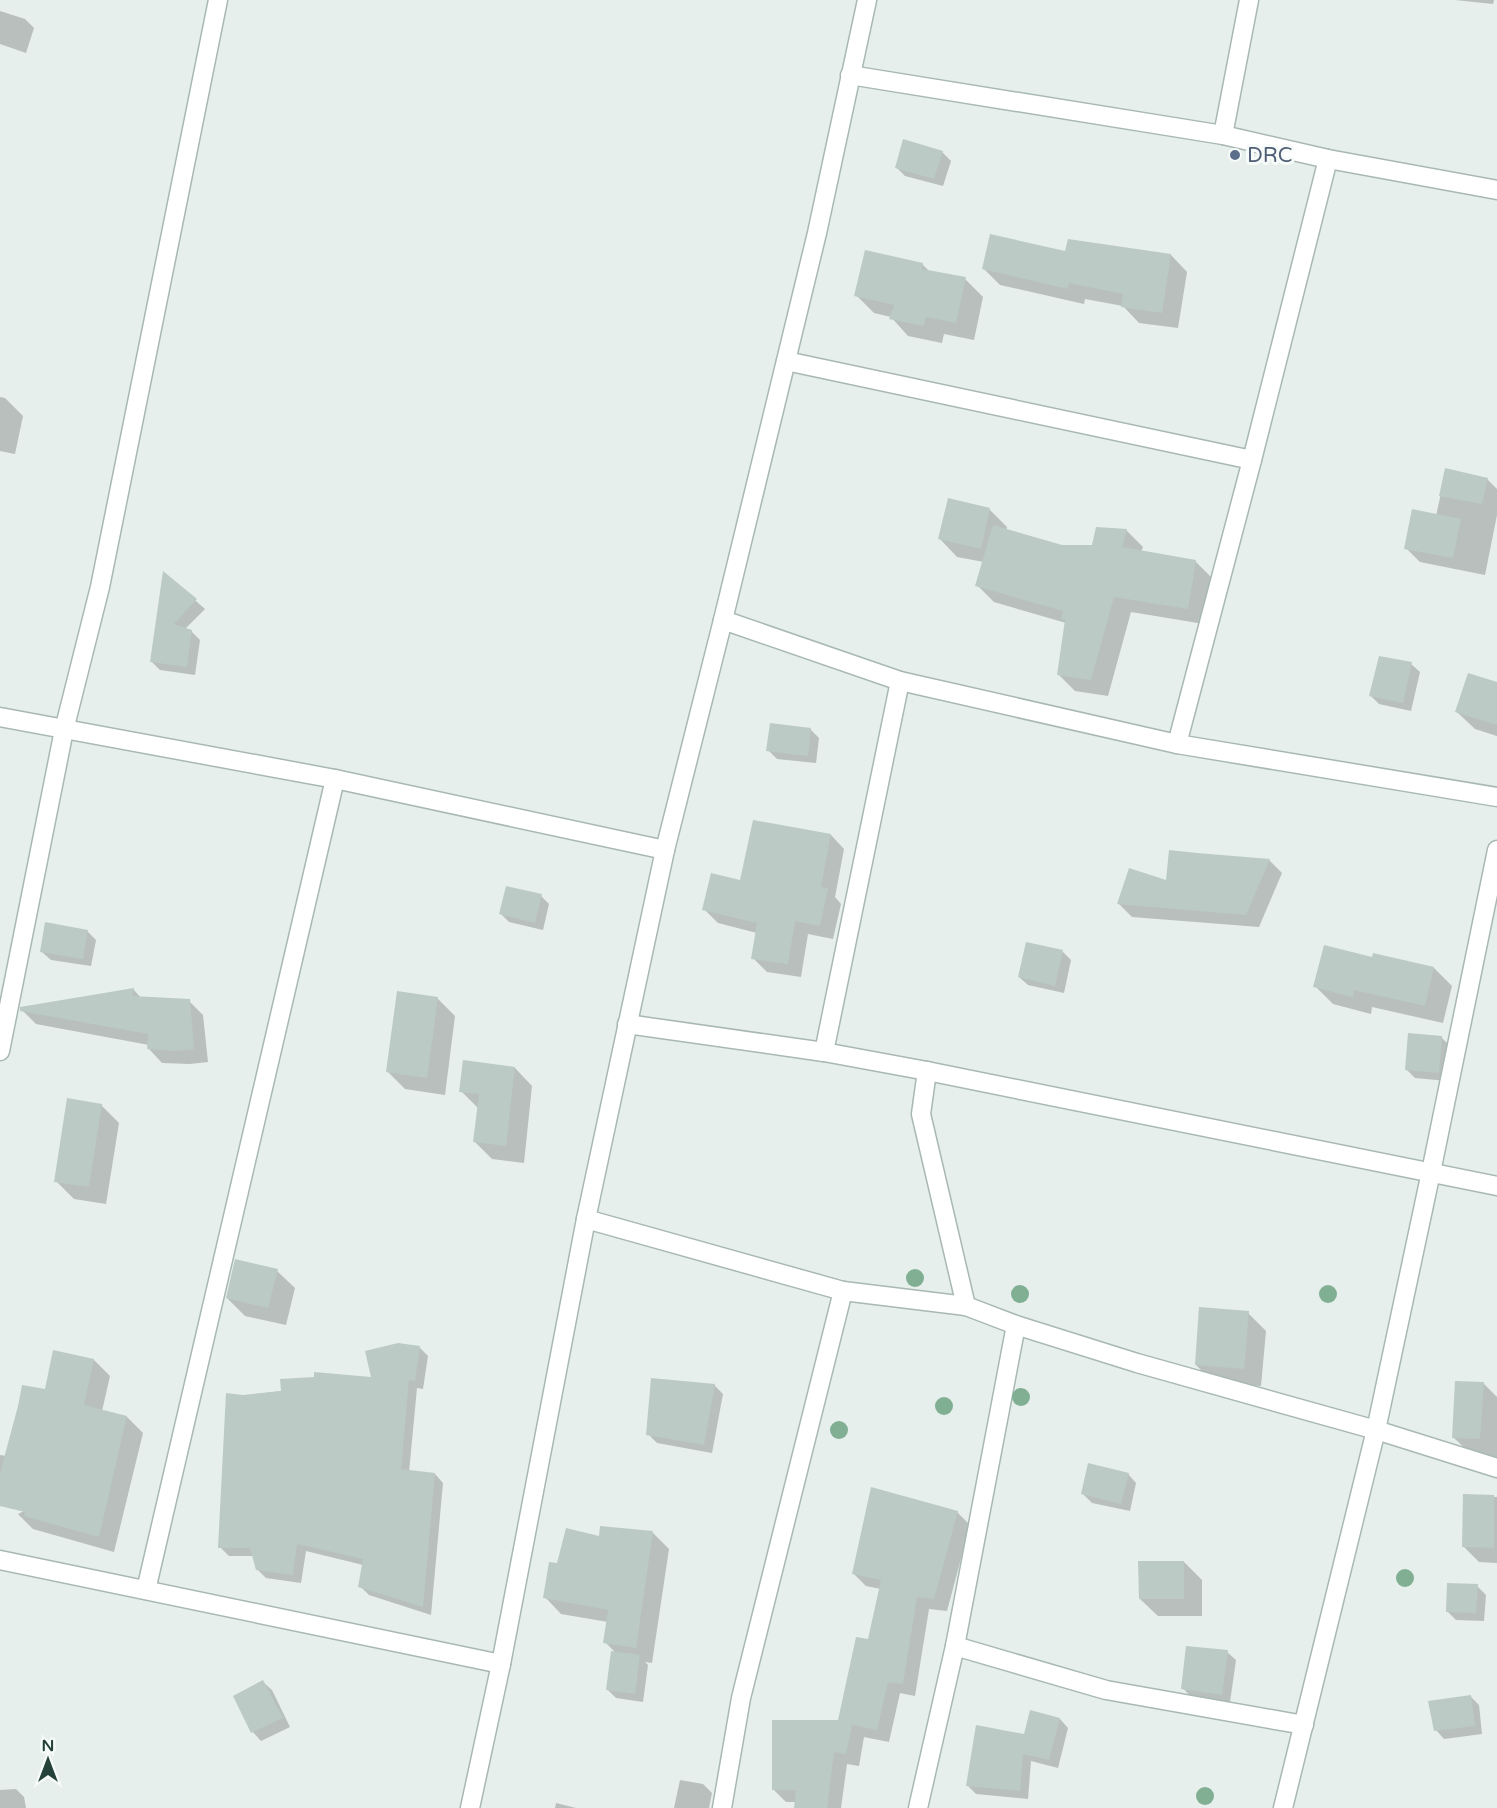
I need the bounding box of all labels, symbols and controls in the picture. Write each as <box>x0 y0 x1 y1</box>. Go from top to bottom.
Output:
place label: DRC <box>1247 143 1292 168</box>
marker: DRC <box>1228 148 1242 162</box>
north arrow <box>18 1730 78 1790</box>
text: N <box>42 1736 54 1756</box>

